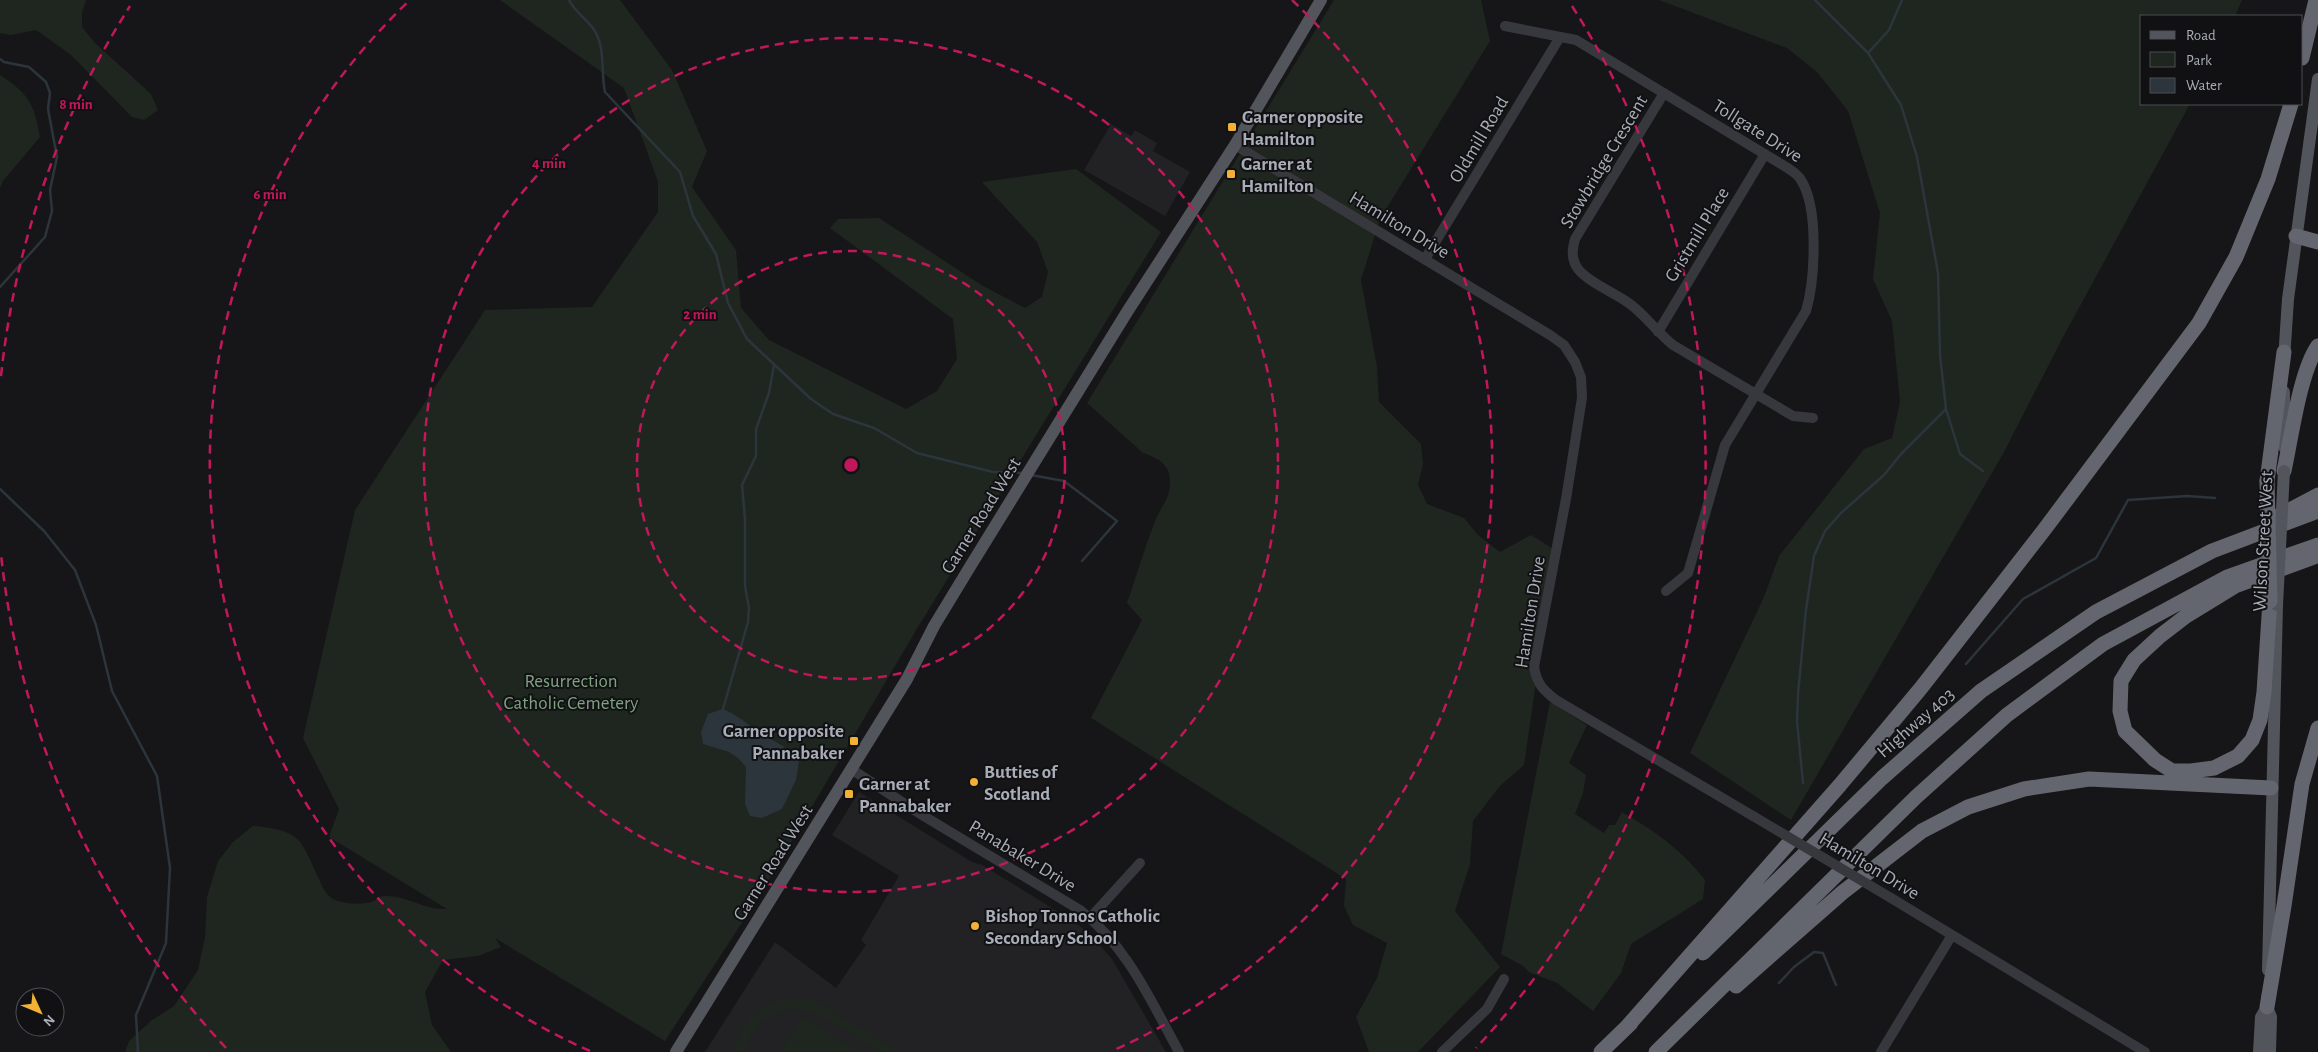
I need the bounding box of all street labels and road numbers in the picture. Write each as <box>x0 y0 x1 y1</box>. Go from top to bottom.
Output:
street label: Stowbridge Crescent <box>1557 92 1651 232</box>
street label: Oldmill Road <box>1446 93 1512 186</box>
street label: Tollgate Drive <box>1709 96 1805 166</box>
street label: Gristmill Place <box>1662 184 1733 285</box>
street label: Hamilton Drive <box>1346 188 1453 263</box>
street label: Garner Road West <box>938 454 1024 577</box>
street label: Wilson Street West <box>2250 470 2277 612</box>
street label: Hamilton Drive <box>1512 555 1549 670</box>
street label: Highway 403 <box>1874 685 1958 762</box>
street label: Garner Road West <box>730 801 816 924</box>
street label: Panabaker Drive <box>965 817 1079 896</box>
street label: Hamilton Drive <box>1816 829 1923 904</box>

